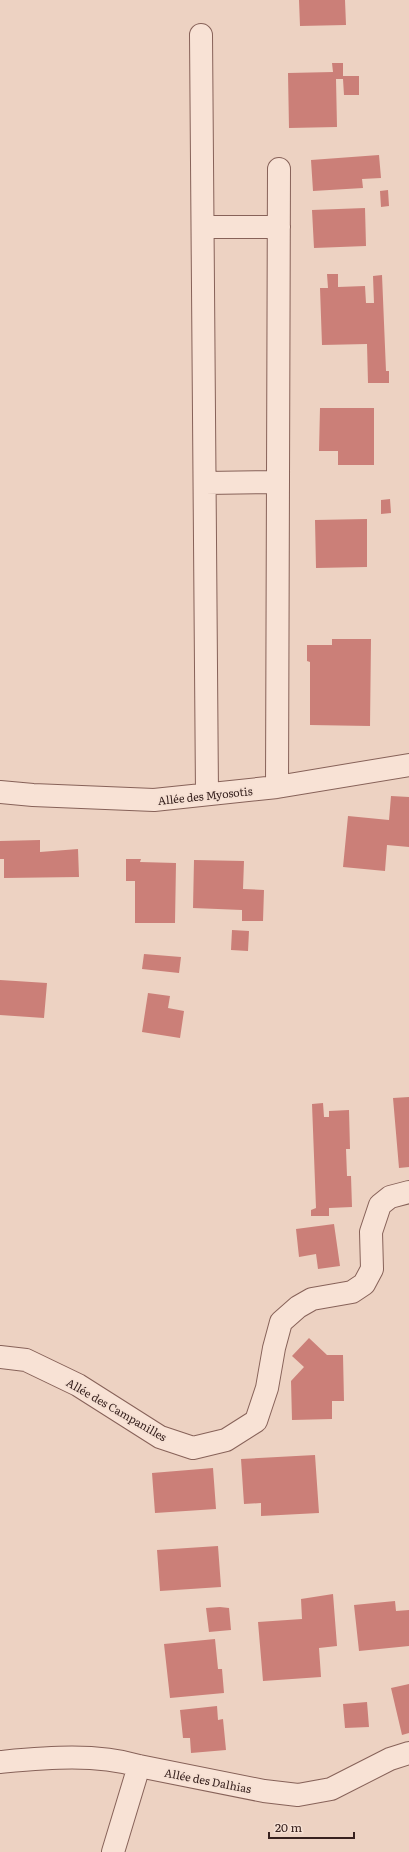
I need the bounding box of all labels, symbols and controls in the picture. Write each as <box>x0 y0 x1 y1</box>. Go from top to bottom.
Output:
street label: Allée des Myosotis <box>157 782 253 808</box>
street label: Allée des Campanilles <box>64 1374 170 1444</box>
street label: Allée des Dalhias <box>163 1764 253 1796</box>
scale bar <box>269 1814 354 1840</box>
text: 20 m <box>275 1818 302 1836</box>

